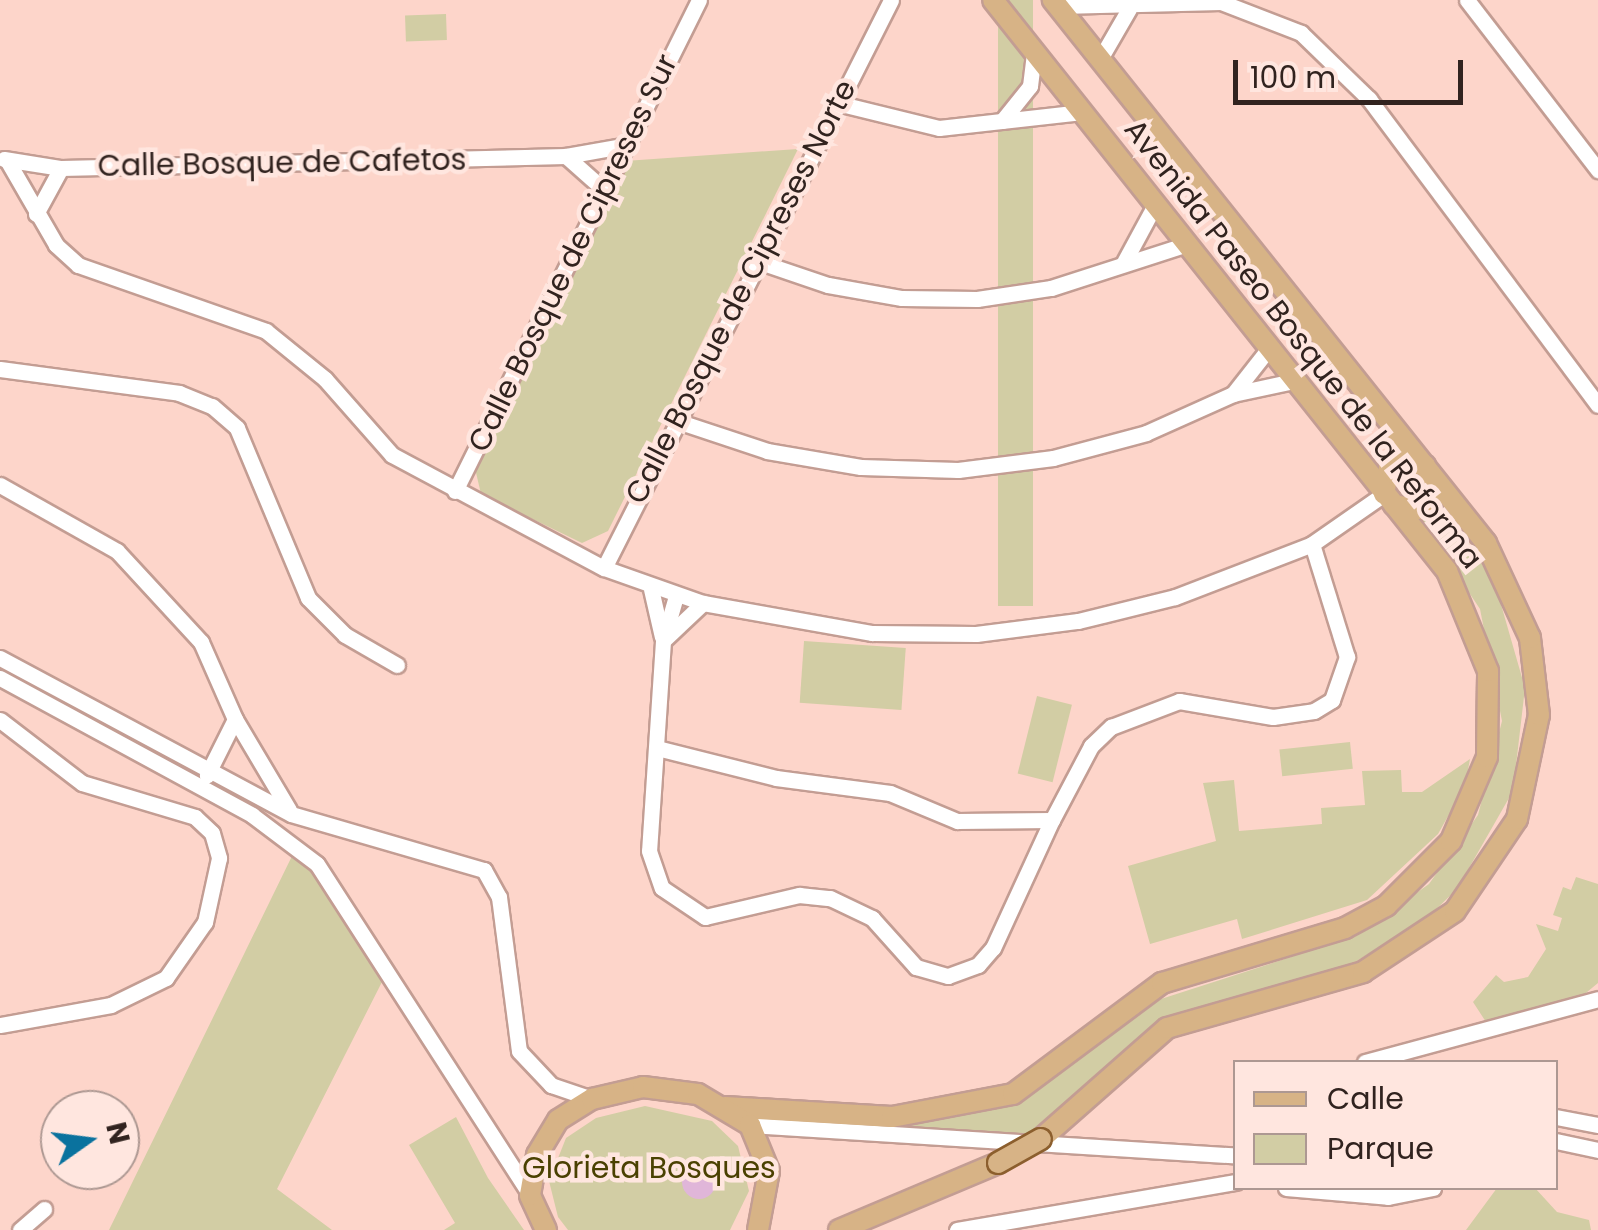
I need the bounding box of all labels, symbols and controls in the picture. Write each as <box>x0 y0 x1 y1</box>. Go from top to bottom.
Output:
scale bar <box>1238 40 1468 102</box>
street label: Calle Bosque de Cipreses Sur <box>461 48 685 458</box>
text: 100 m <box>1250 56 1336 99</box>
street label: Calle Bosque de Cipreses Norte <box>618 74 864 510</box>
street label: Avenida Paseo Bosque de la Reforma <box>1116 112 1490 576</box>
street label: Calle Bosque de Cafetos <box>97 142 467 184</box>
legend <box>1233 1060 1558 1190</box>
text: Calle <box>1327 1077 1404 1120</box>
north arrow <box>40 1090 140 1190</box>
text: N <box>96 1118 139 1148</box>
text: Parque <box>1327 1127 1434 1170</box>
park label: Glorieta Bosques <box>522 1150 776 1186</box>

